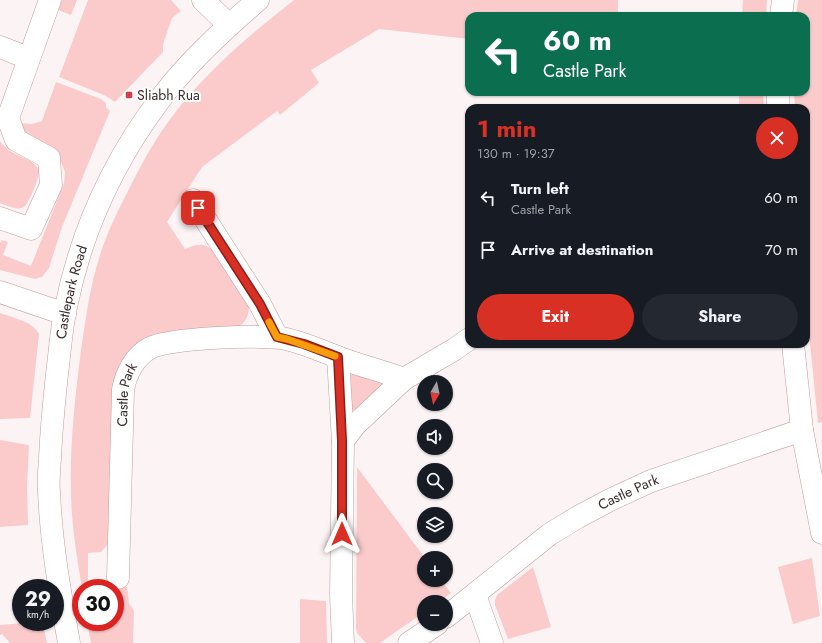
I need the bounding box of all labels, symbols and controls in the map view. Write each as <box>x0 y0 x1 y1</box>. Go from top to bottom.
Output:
text: 60 m <box>543 20 612 61</box>
icon: left <box>477 28 529 80</box>
text: Castle Park <box>543 58 626 84</box>
place label: Sliabh Rua <box>137 85 200 105</box>
marker: Sliabh Rua <box>124 90 134 100</box>
text: 1 min <box>477 111 537 146</box>
button: close <box>756 117 798 159</box>
text: 130 m · 19:37 <box>477 144 554 163</box>
text: Turn left <box>511 178 569 200</box>
icon: left <box>477 187 499 209</box>
text: 60 m <box>764 187 798 209</box>
pin <box>181 191 215 225</box>
icon: arrive <box>187 197 209 219</box>
text: Castle Park <box>511 200 571 219</box>
icon: arrive <box>477 239 499 261</box>
text: Arrive at destination <box>511 239 653 261</box>
text: 70 m <box>765 239 798 261</box>
street label: Castlepark Road <box>51 243 92 340</box>
button: Exit <box>477 294 634 340</box>
button: Share <box>642 294 798 340</box>
street label: Castle Park <box>112 358 142 427</box>
north arrow <box>417 375 453 411</box>
map controls <box>417 375 453 631</box>
button: sound <box>417 419 453 455</box>
button: search <box>417 463 453 499</box>
street label: Castle Park <box>594 469 662 515</box>
button: layers <box>417 507 453 543</box>
position arrow <box>321 513 363 555</box>
button: + <box>417 551 453 587</box>
speed limit sign: 30 <box>72 579 124 631</box>
text: 29 <box>25 585 51 614</box>
button: − <box>417 595 453 631</box>
text: km/h <box>27 607 49 622</box>

